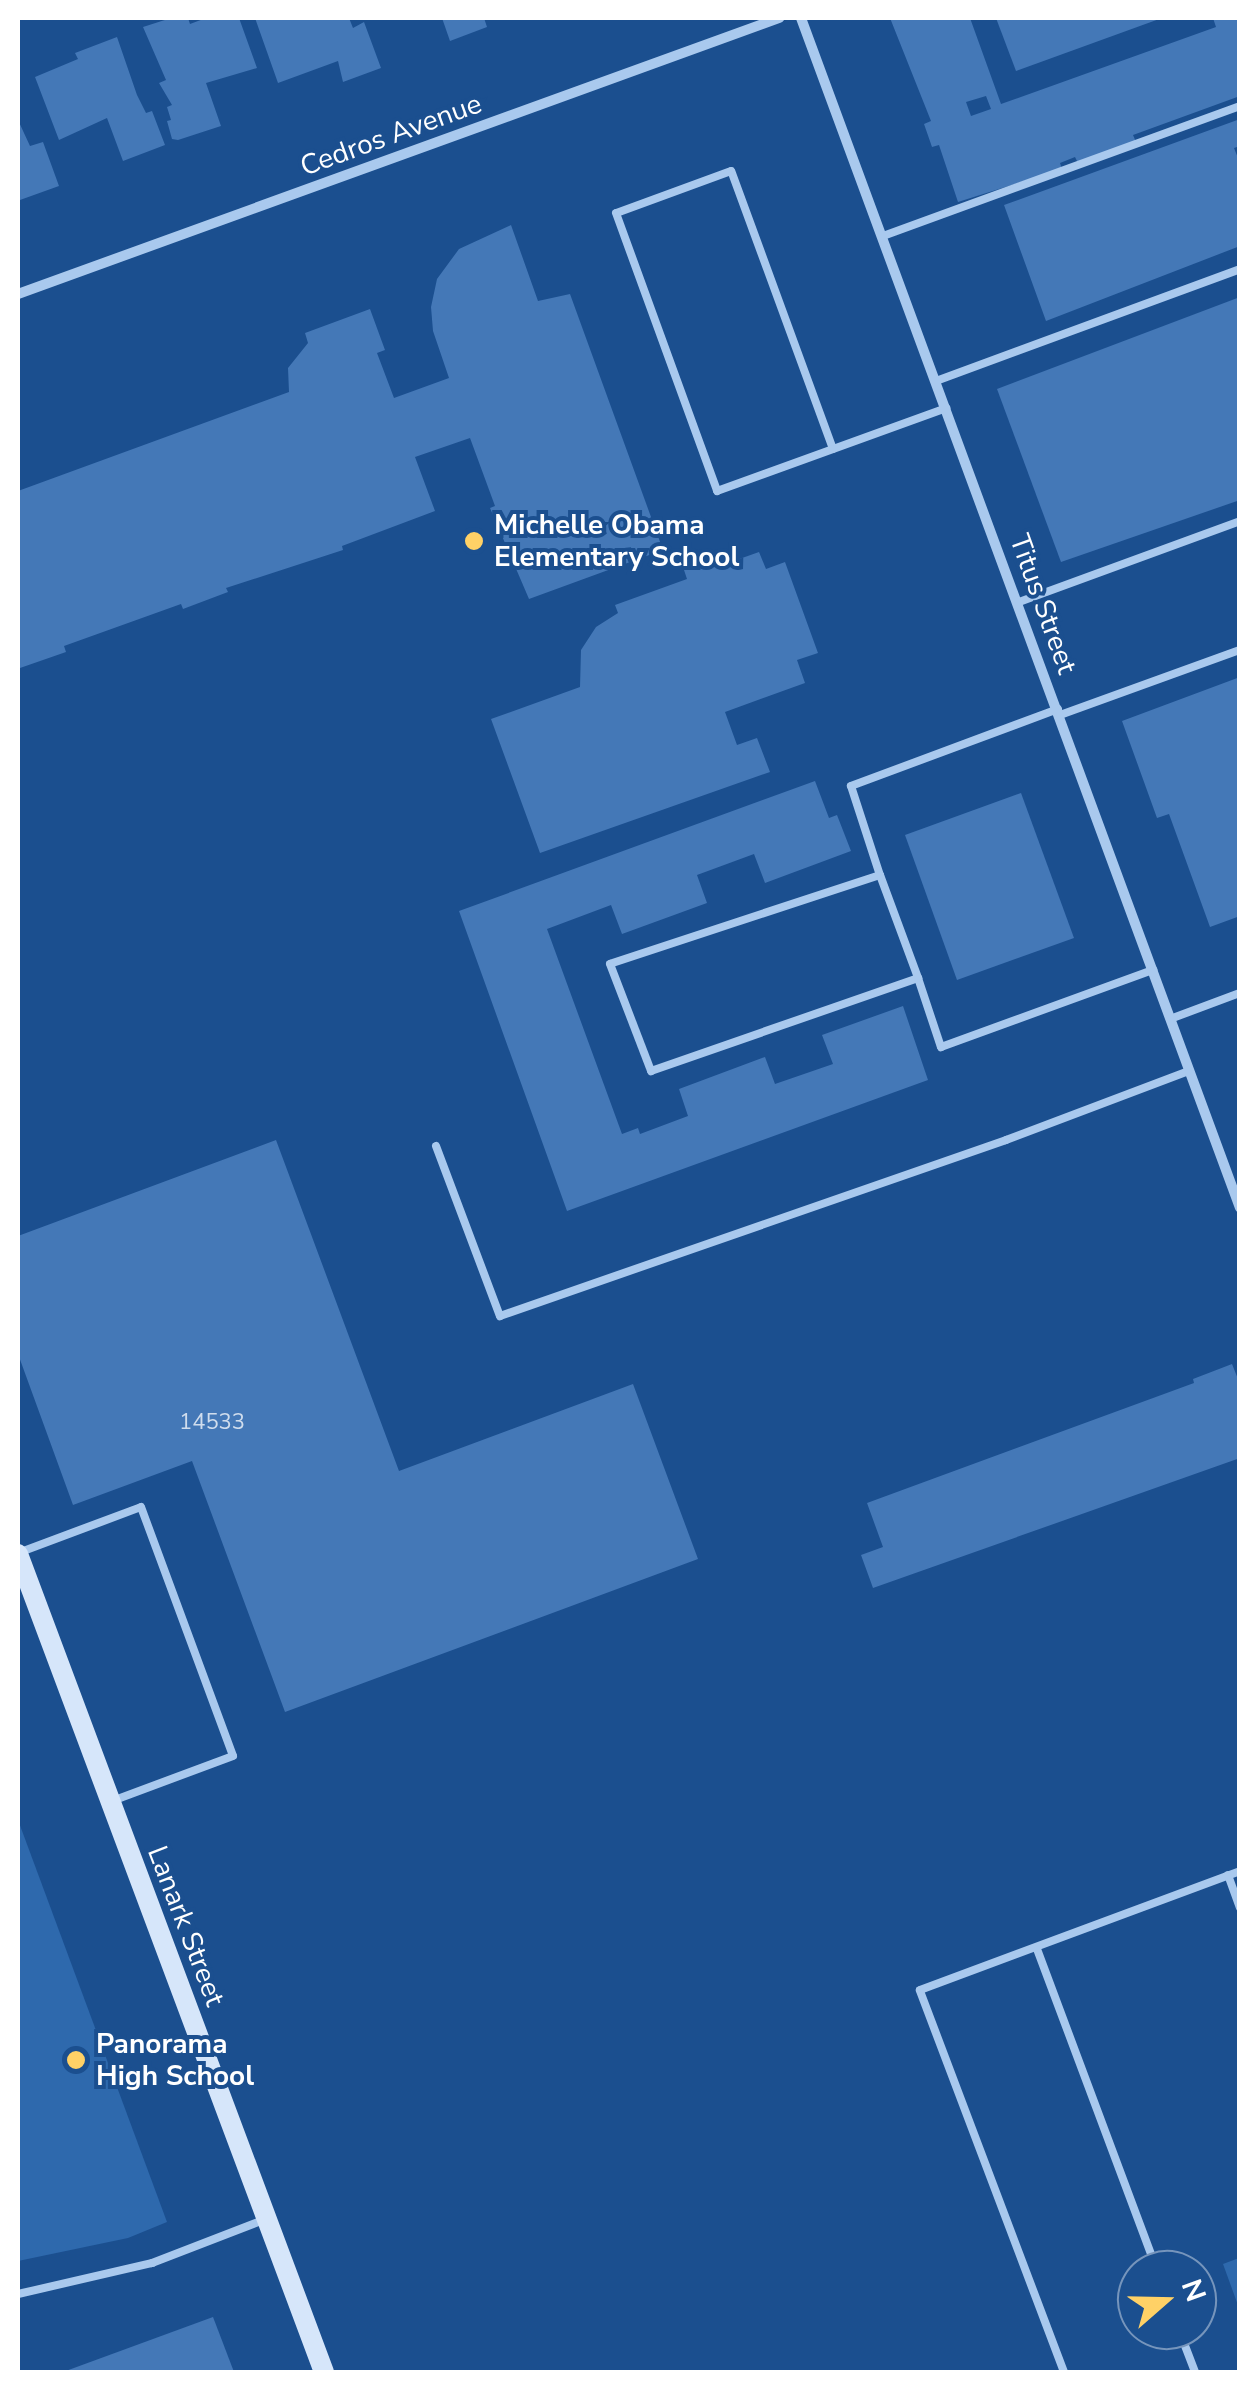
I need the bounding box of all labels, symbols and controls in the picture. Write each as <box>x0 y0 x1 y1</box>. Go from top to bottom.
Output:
street label: Cedros Avenue <box>296 87 486 183</box>
place label: Michelle Obama Elementary School <box>494 508 739 574</box>
marker: Michelle Obama Elementary School <box>463 530 485 552</box>
street label: Titus Street <box>1002 530 1084 678</box>
house number: 14533 <box>179 1410 245 1436</box>
street label: Lanark Street <box>140 1841 232 2011</box>
place label: Panorama High School <box>96 2027 254 2093</box>
marker: Panorama High School <box>65 2049 87 2071</box>
north arrow <box>1117 2250 1217 2350</box>
text: N <box>1172 2274 1215 2307</box>

